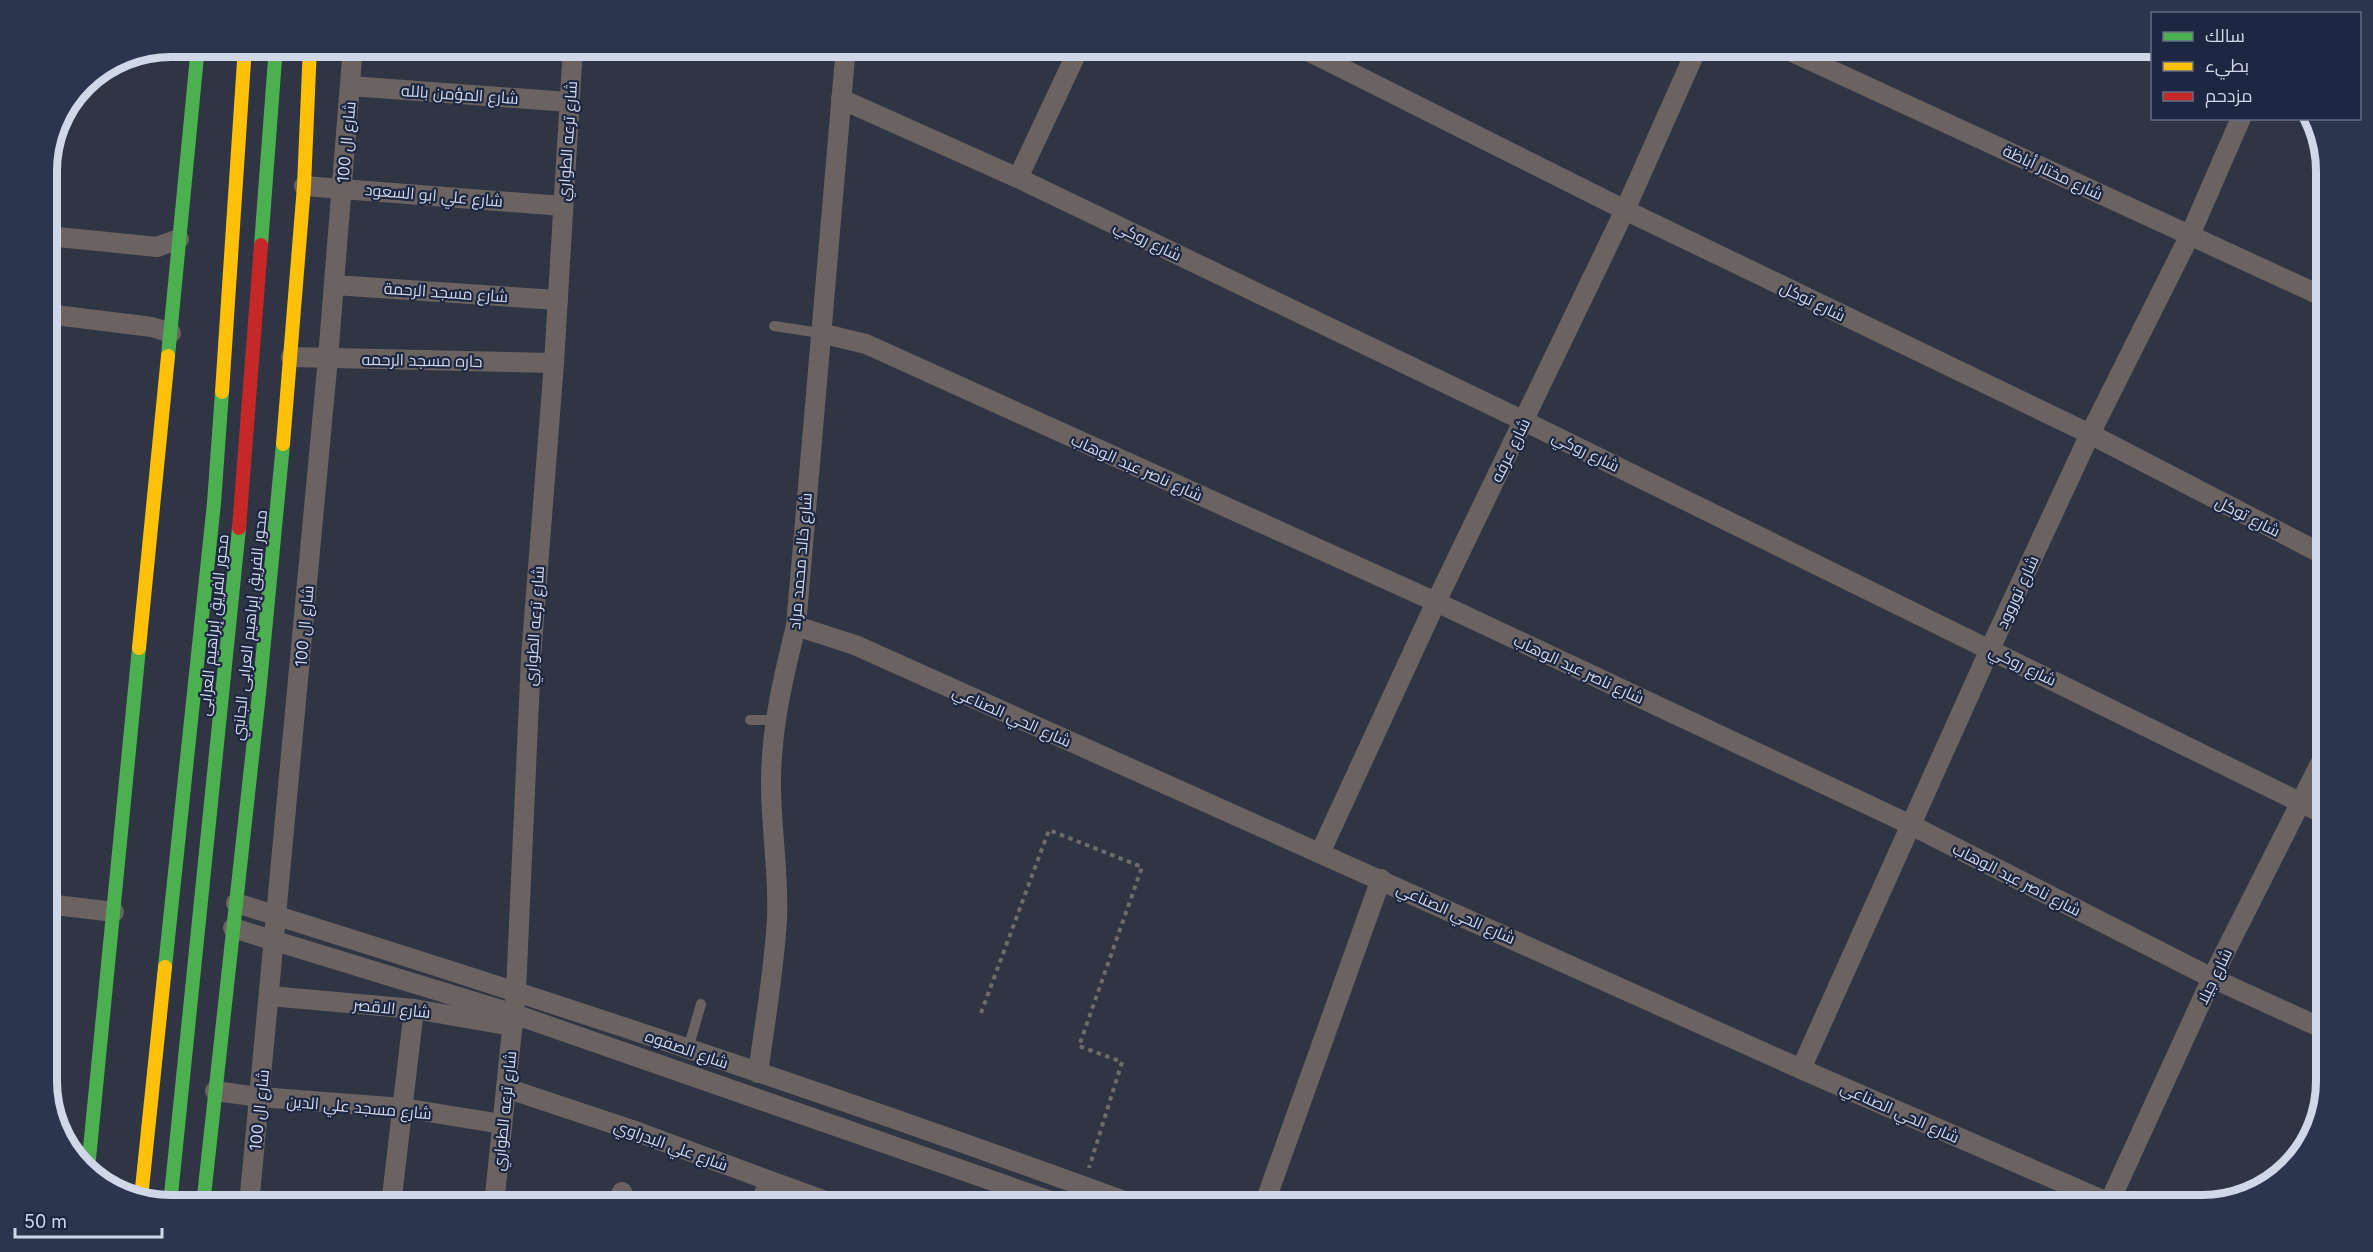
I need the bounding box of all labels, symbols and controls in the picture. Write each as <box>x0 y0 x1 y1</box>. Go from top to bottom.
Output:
legend <box>2151 12 2361 120</box>
text: سالك <box>2205 25 2245 46</box>
text: بطيء <box>2205 55 2249 80</box>
street label: شارع المؤمن بالله <box>400 80 519 110</box>
street label: شارع ترعه الطواري <box>553 80 585 202</box>
text: مزدحم <box>2205 85 2253 108</box>
street label: شارع ال 100 <box>332 100 362 184</box>
street label: شارع مختار أباظة <box>1999 140 2106 206</box>
street label: شارع علي ابو السعود <box>364 179 504 215</box>
street label: شارع روكي <box>1109 215 1185 268</box>
street label: شارع توكل <box>1776 277 1849 327</box>
street label: شارع مسجد الرحمة <box>383 278 509 308</box>
street label: حاره مسجد الرحمه <box>361 349 483 371</box>
street label: شارع عرفه <box>1486 415 1536 486</box>
street label: شارع روكي <box>1547 426 1623 479</box>
street label: شارع ناصر عبد الوهاب <box>1067 429 1206 507</box>
street label: شارع توكل <box>2211 491 2284 543</box>
street label: شارع خالد محمد مراد <box>784 492 818 631</box>
street label: محور الفريق إبراهيم العرابى الجانبي <box>227 509 275 742</box>
street label: محور الفريق إبراهيم العرابى <box>194 533 234 717</box>
street label: شارع توروود <box>1991 552 2044 633</box>
street label: شارع ترعه الطواري <box>520 565 552 687</box>
street label: شارع ال 100 <box>290 584 320 668</box>
street label: شارع ناصر عبد الوهاب <box>1510 630 1647 710</box>
street label: شارع روكي <box>1984 640 2060 693</box>
street label: شارع الحي الصناعي <box>948 681 1074 755</box>
street label: شارع ناصر عبد الوهاب <box>1948 838 2085 922</box>
street label: شارع الحي الصناعي <box>1392 878 1518 952</box>
street label: شارع جيلا <box>2192 945 2238 1008</box>
street label: شارع الاقصر <box>351 994 432 1024</box>
street label: شارع الصفوه <box>642 1025 731 1074</box>
street label: شارع ترعه الطواري <box>488 1050 524 1172</box>
street label: شارع ال 100 <box>245 1068 275 1152</box>
street label: شارع الحي الصناعي <box>1836 1077 1962 1151</box>
street label: شارع مسجد علي الدين <box>285 1091 432 1127</box>
street label: شارع علي البدراوي <box>610 1115 731 1179</box>
scale bar <box>15 1201 162 1239</box>
text: 50 m <box>24 1211 67 1232</box>

